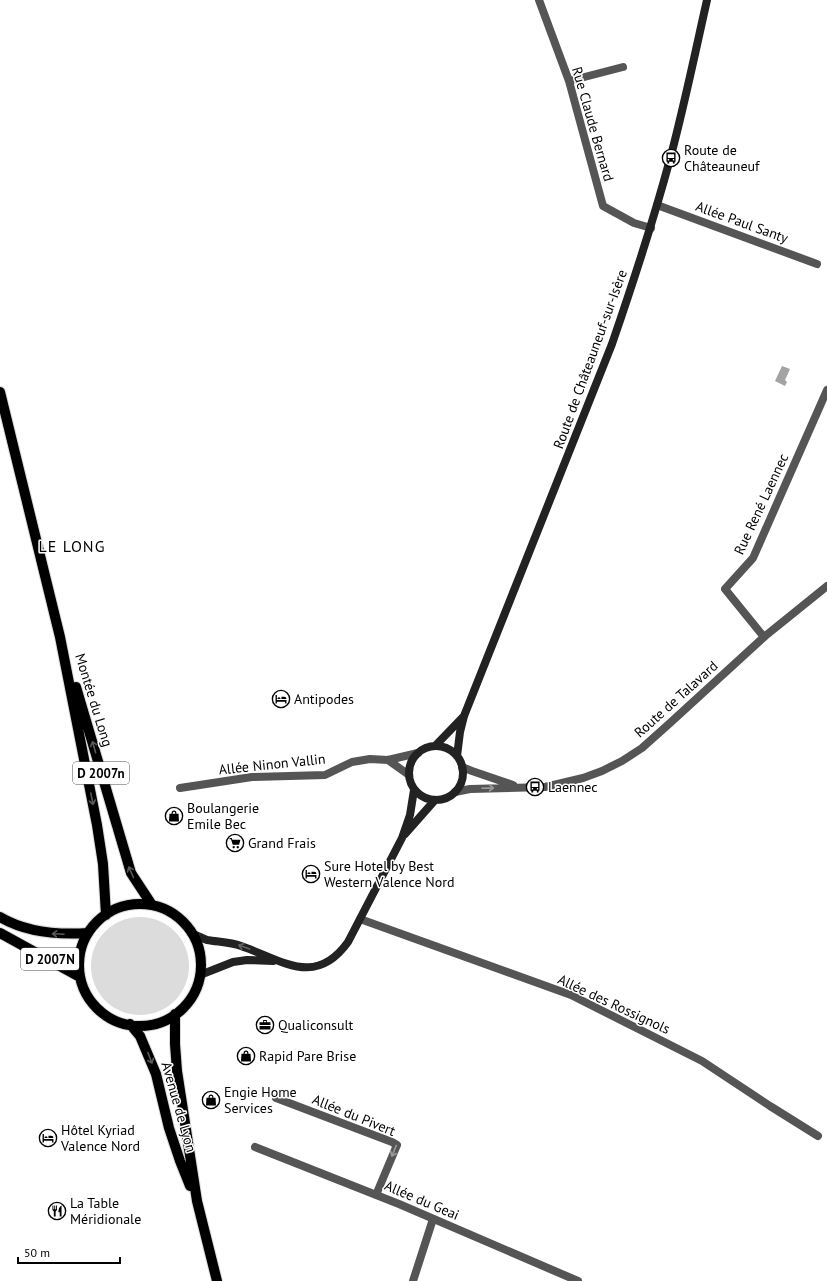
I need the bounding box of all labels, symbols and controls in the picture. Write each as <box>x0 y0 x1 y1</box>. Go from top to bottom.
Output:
street label: Rue Claude Bernard <box>568 65 618 183</box>
place label: Route de Châteauneuf <box>684 141 760 175</box>
bus stop icon: Route de Châteauneuf <box>661 148 681 168</box>
street label: Allée Paul Santy <box>693 197 791 247</box>
street label: Route de Châteauneuf-sur-Isère <box>549 267 631 451</box>
street label: Rue René Laennec <box>730 451 792 557</box>
district label: LE LONG <box>39 536 105 556</box>
street label: Montée du Long <box>71 651 117 749</box>
street label: Route de Talavard <box>630 657 722 741</box>
hotel icon: Antipodes <box>271 689 291 709</box>
place label: Antipodes <box>294 690 354 708</box>
one-way arrow <box>90 741 97 754</box>
street label: Allée Ninon Vallin <box>218 749 326 779</box>
road number: D 2007n <box>73 762 129 784</box>
bus stop icon: Laennec <box>525 777 545 797</box>
place label: Laennec <box>548 778 598 796</box>
one-way arrow <box>481 785 494 792</box>
one-way arrow <box>88 792 96 805</box>
place label: Boulangerie Emile Bec <box>187 799 259 833</box>
shop icon: Boulangerie Emile Bec <box>164 806 184 826</box>
supermarket icon: Grand Frais <box>225 833 245 853</box>
place label: Grand Frais <box>248 834 316 852</box>
place label: Sure Hotel by Best Western Valence Nord <box>324 857 455 891</box>
hotel icon: Sure Hotel by Best Western Valence Nord <box>301 864 321 884</box>
one-way arrow <box>127 866 134 878</box>
one-way arrow <box>52 930 65 938</box>
one-way arrow <box>238 943 250 951</box>
road number: D 2007N <box>21 948 79 970</box>
street label: Allée des Rossignols <box>555 970 673 1038</box>
office icon: Qualiconsult <box>255 1015 275 1035</box>
place label: Qualiconsult <box>278 1016 354 1034</box>
shop icon: Rapid Pare Brise <box>236 1046 256 1066</box>
place label: Rapid Pare Brise <box>259 1047 356 1065</box>
one-way arrow <box>146 1051 154 1063</box>
street label: Avenue de Lyon <box>157 1060 201 1154</box>
place label: Engie Home Services <box>224 1083 297 1117</box>
shop icon: Engie Home Services <box>201 1090 221 1110</box>
street label: Allée du Pivert <box>310 1090 398 1140</box>
place label: Hôtel Kyriad Valence Nord <box>60 1121 140 1155</box>
hotel icon: Hôtel Kyriad Valence Nord <box>38 1128 58 1148</box>
one-way arrow <box>390 1145 397 1157</box>
street label: Allée du Geai <box>382 1176 462 1224</box>
place label: La Table Méridionale <box>70 1194 141 1228</box>
restaurant icon: La Table Méridionale <box>47 1201 67 1221</box>
scale bar <box>18 1239 120 1265</box>
text: 50 m <box>24 1245 50 1260</box>

